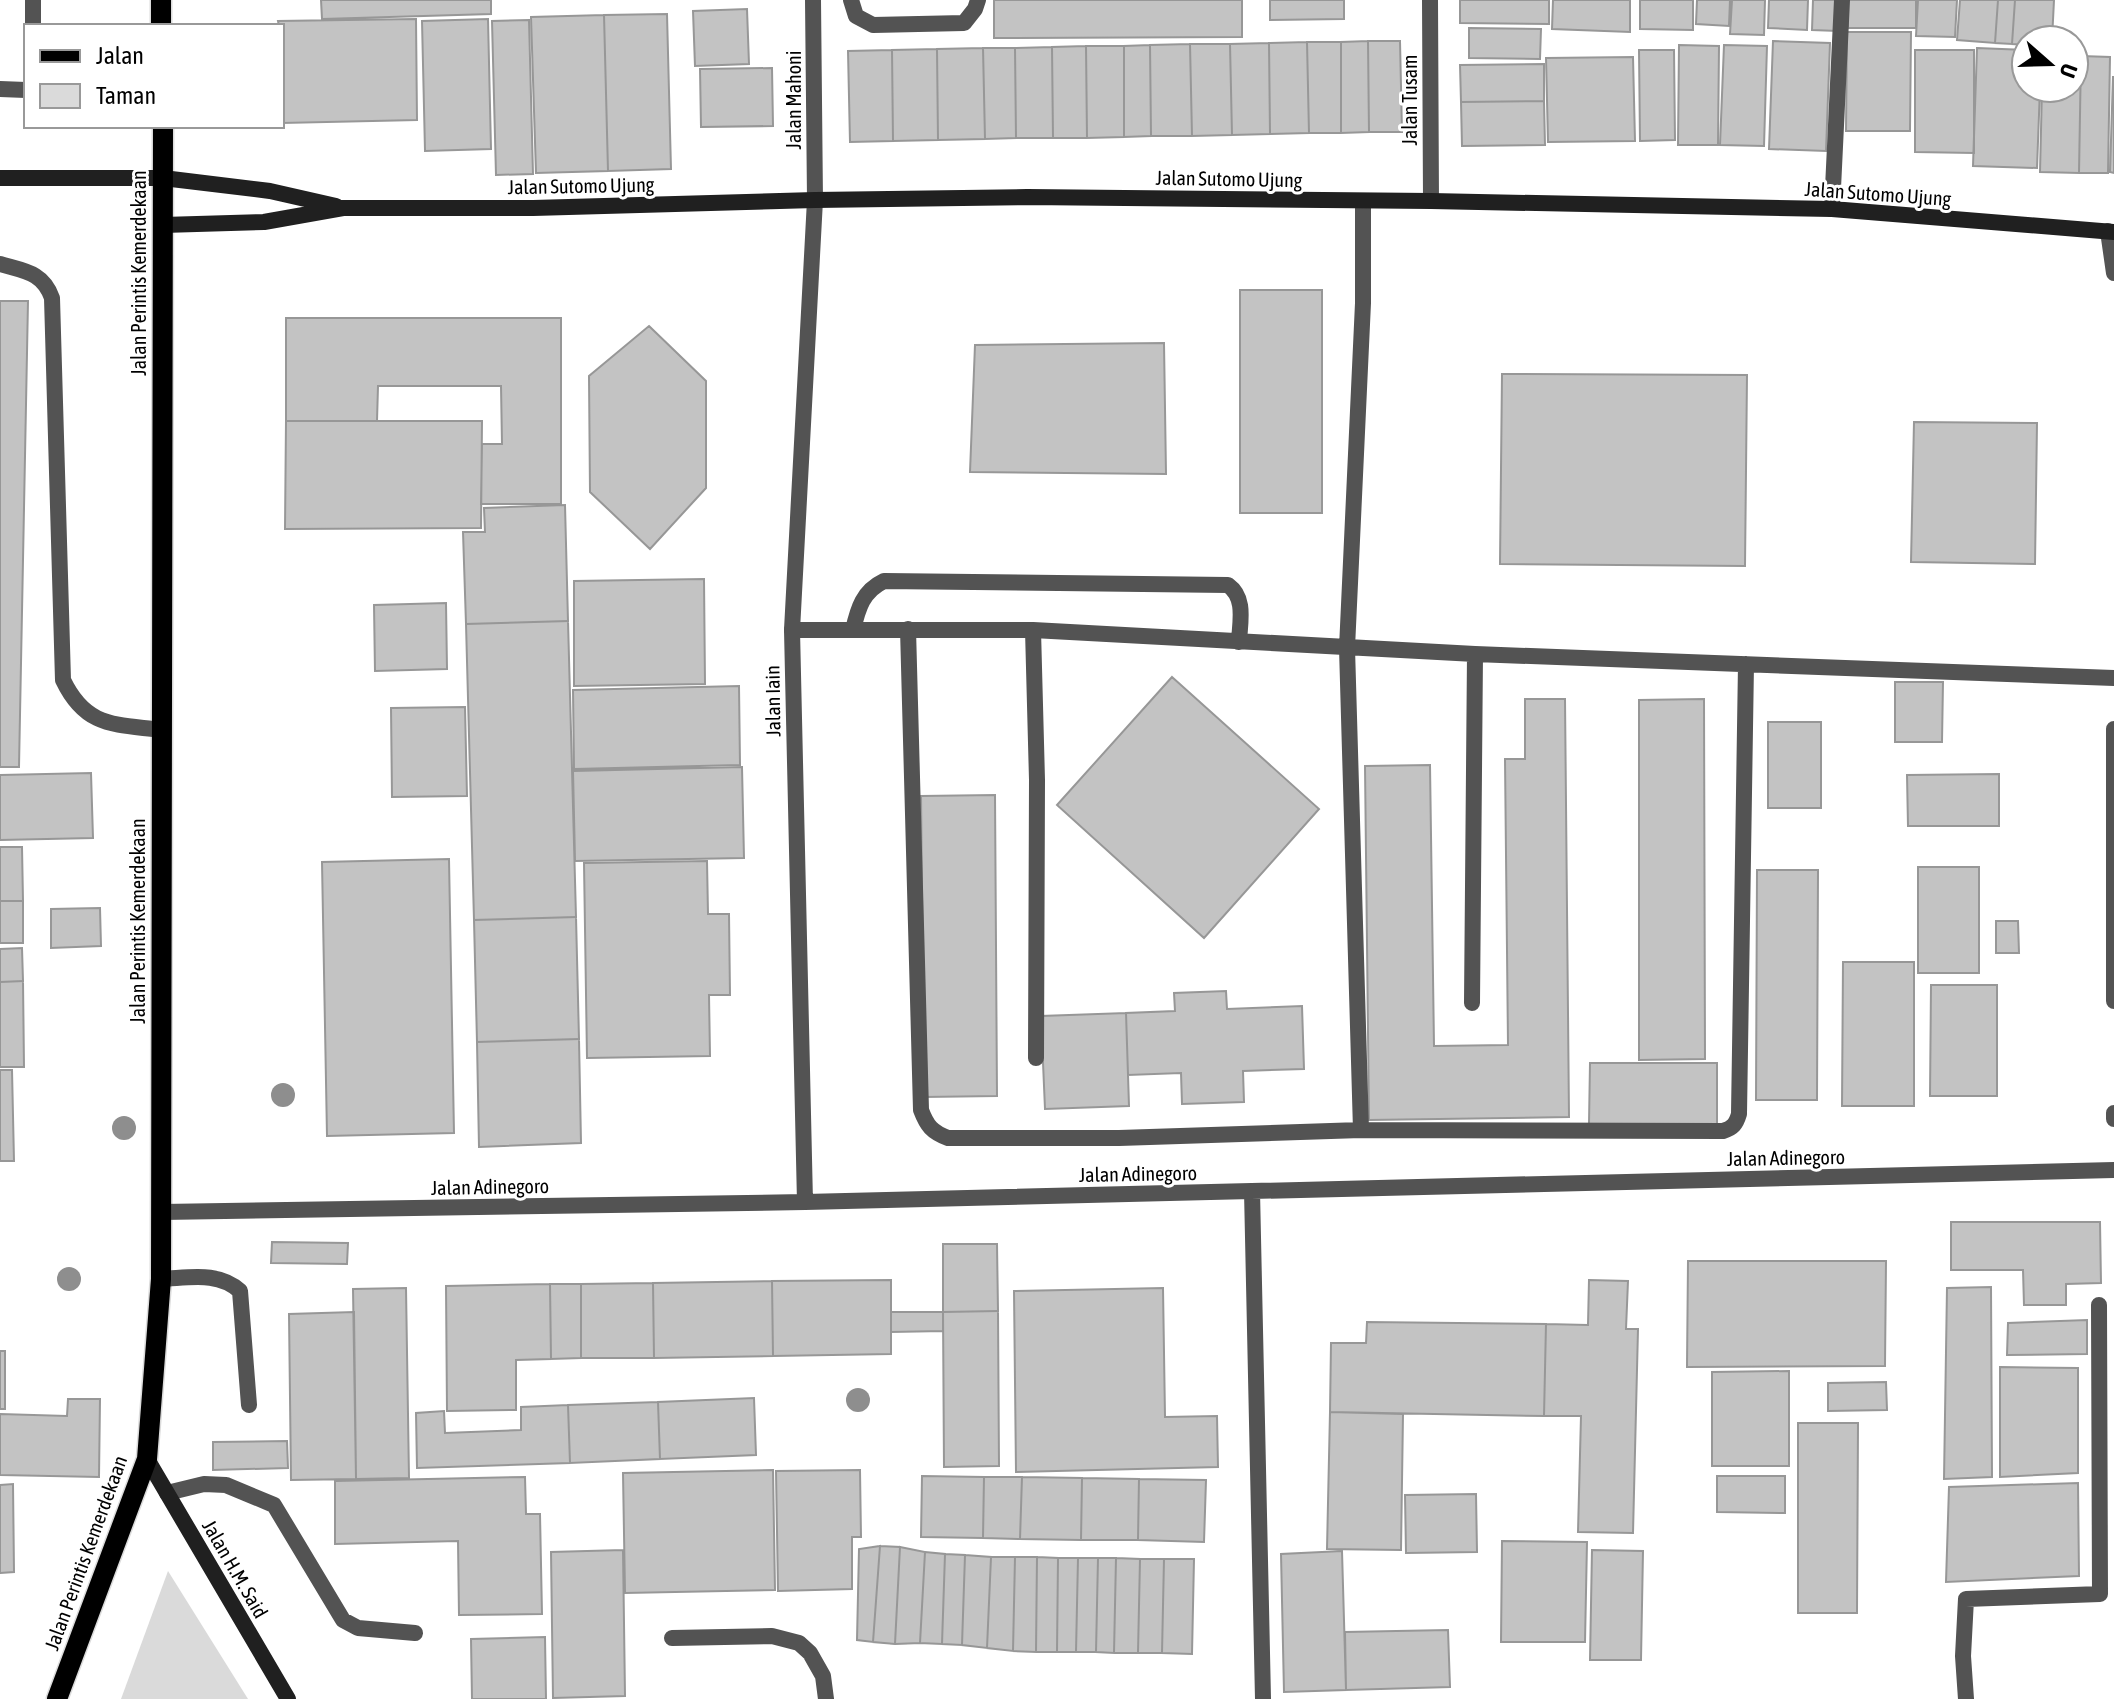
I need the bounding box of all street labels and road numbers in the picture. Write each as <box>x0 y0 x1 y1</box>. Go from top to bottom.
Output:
street label: Jalan Mahoni <box>782 51 805 149</box>
street label: Jalan Tusam <box>1398 55 1421 145</box>
street label: Jalan Sutomo Ujung <box>1155 166 1303 191</box>
street label: Jalan Perintis Kemerdekaan <box>127 170 150 376</box>
street label: Jalan Sutomo Ujung <box>507 173 655 198</box>
street label: Jalan Sutomo Ujung <box>1804 177 1952 210</box>
street label: Jalan Iain <box>760 665 785 737</box>
street label: Jalan Perintis Kemerdekaan <box>126 818 149 1024</box>
street label: Jalan Adinegoro <box>1727 1145 1845 1170</box>
street label: Jalan Adinegoro <box>1079 1161 1197 1186</box>
street label: Jalan Adinegoro <box>431 1174 549 1199</box>
street label: Jalan Perintis Kemerdekaan <box>40 1452 131 1653</box>
street label: Jalan H.M. Said <box>198 1516 273 1622</box>

